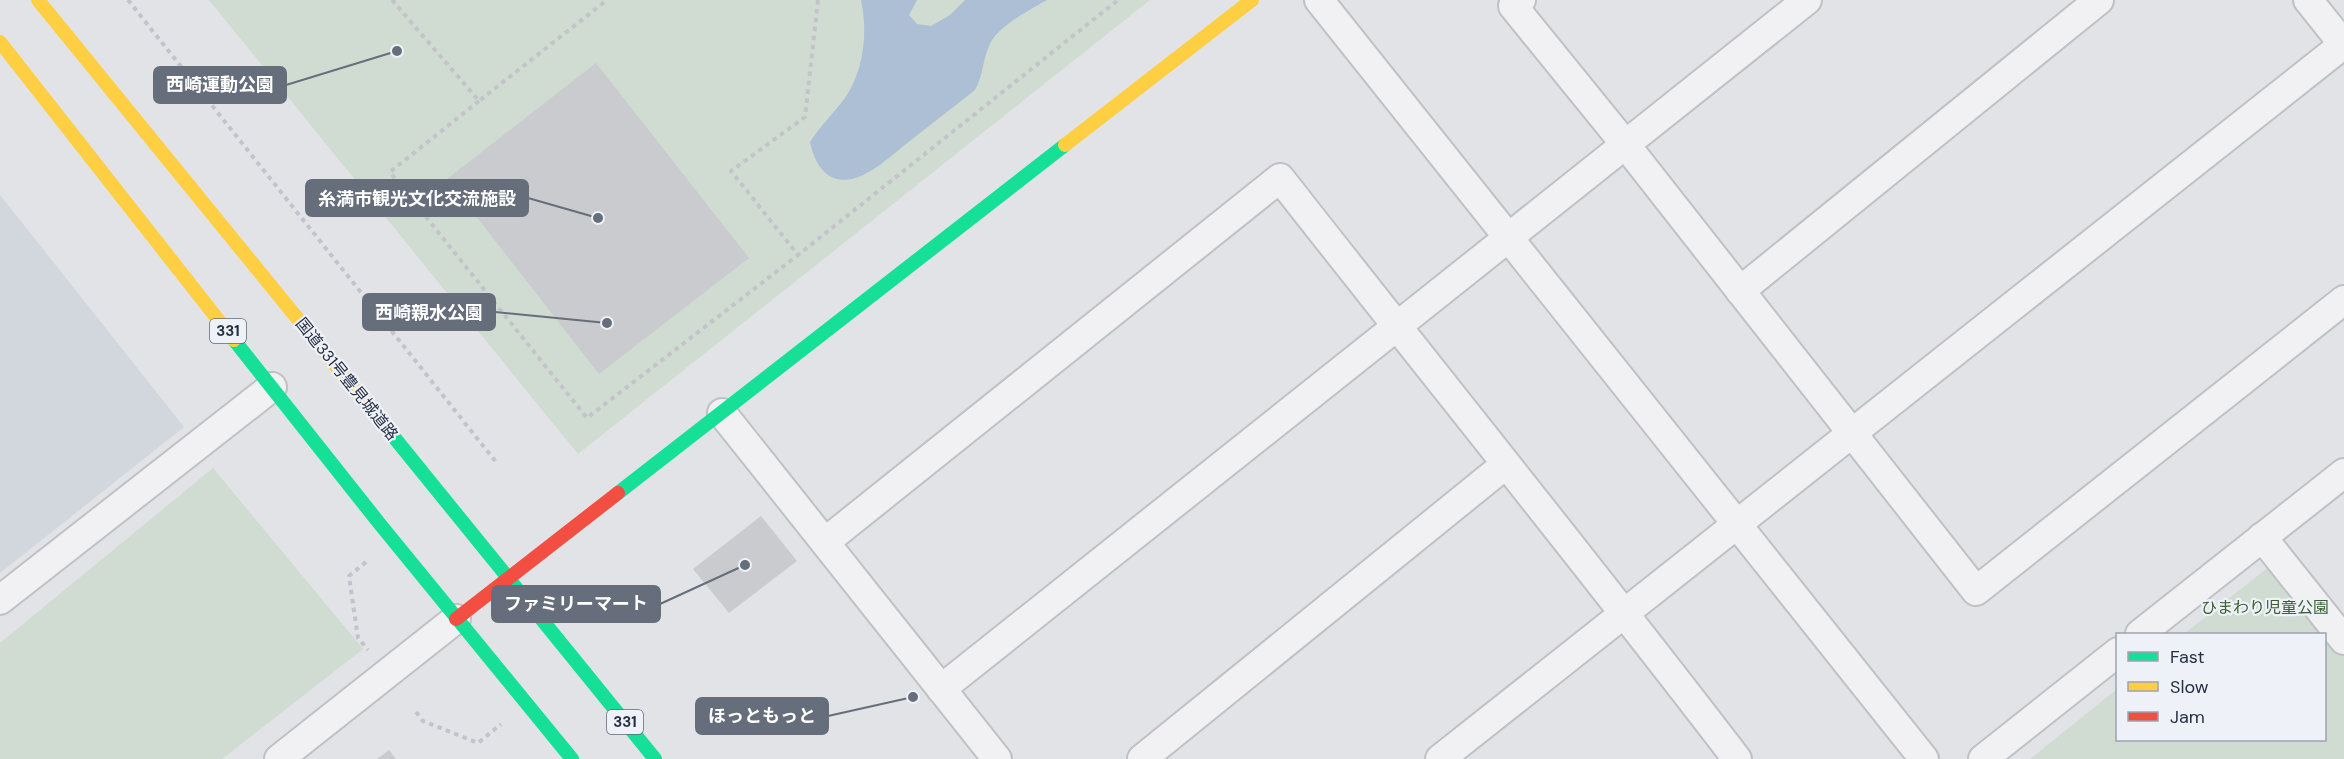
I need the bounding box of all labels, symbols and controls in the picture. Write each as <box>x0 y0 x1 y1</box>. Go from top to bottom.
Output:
callout: 西崎運動公園 <box>154 67 286 103</box>
text: 西崎運動公園 <box>166 73 274 97</box>
callout: 糸満市観光文化交流施設 <box>306 180 528 216</box>
text: 糸満市観光文化交流施設 <box>318 187 516 211</box>
callout: 西崎親水公園 <box>363 294 495 330</box>
text: 西崎親水公園 <box>375 301 483 325</box>
street label: 国道331号豊見城道路 <box>291 313 403 445</box>
road number: 331 <box>210 319 246 343</box>
callout: ファミリーマート <box>492 586 660 622</box>
text: ファミリーマート <box>504 592 648 616</box>
park label: ひまわり児童公園 <box>2201 597 2329 618</box>
legend <box>2116 633 2326 741</box>
text: Fast <box>2170 645 2205 669</box>
text: Slow <box>2170 675 2209 699</box>
callout: ほっともっと <box>696 698 828 734</box>
text: ほっともっと <box>708 704 816 728</box>
text: Jam <box>2170 705 2205 729</box>
road number: 331 <box>607 710 643 734</box>

